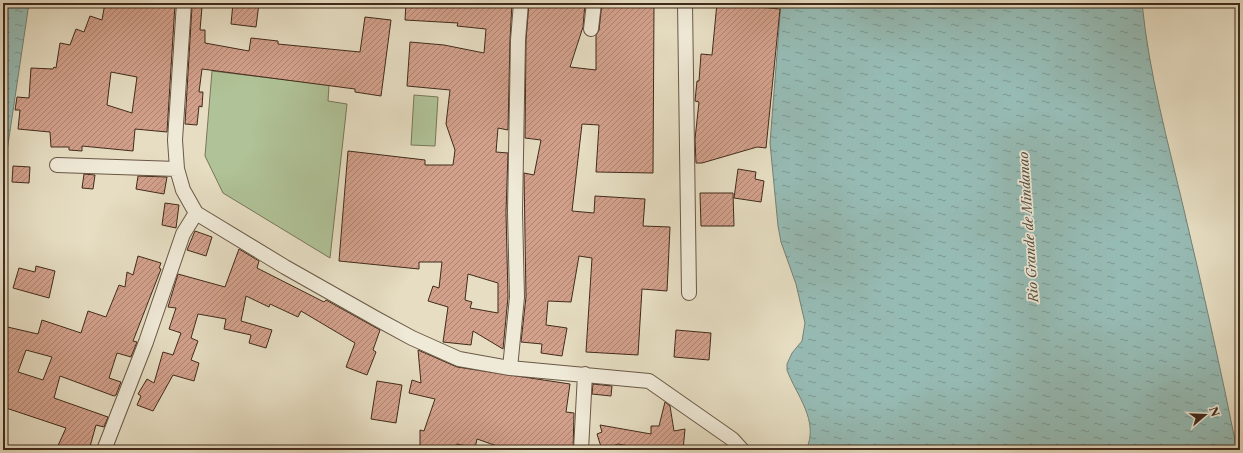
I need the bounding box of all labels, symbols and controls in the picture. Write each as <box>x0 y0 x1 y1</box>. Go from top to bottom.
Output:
water label: Rio Grande de Mindanao <box>1015 151 1041 304</box>
north arrow <box>1185 395 1225 435</box>
text: N <box>1206 405 1223 419</box>

